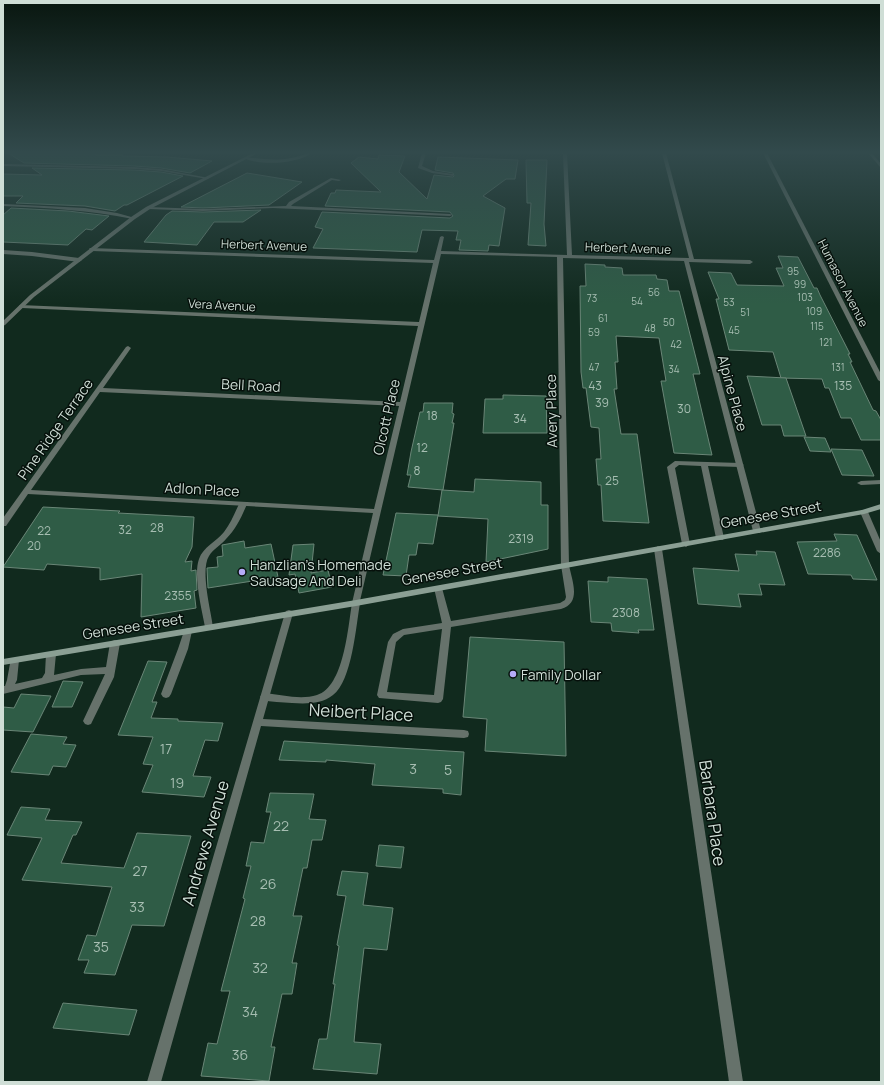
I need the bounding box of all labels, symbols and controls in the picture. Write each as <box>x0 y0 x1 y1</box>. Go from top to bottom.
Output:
street label: Herbert Avenue <box>221 235 307 255</box>
street label: Humason Avenue <box>814 236 872 330</box>
street label: Herbert Avenue <box>585 238 671 258</box>
house number: 95 <box>787 264 799 278</box>
house number: 99 <box>794 277 806 291</box>
house number: 56 <box>648 285 660 299</box>
house number: 103 <box>797 290 813 304</box>
house number: 73 <box>587 291 597 305</box>
house number: 54 <box>631 294 643 308</box>
street label: Vera Avenue <box>188 295 256 315</box>
house number: 53 <box>723 295 735 309</box>
house number: 109 <box>806 304 822 318</box>
house number: 51 <box>740 305 750 319</box>
house number: 61 <box>598 311 608 325</box>
house number: 50 <box>663 315 675 329</box>
house number: 115 <box>810 319 824 333</box>
house number: 48 <box>644 321 656 335</box>
house number: 45 <box>728 323 740 337</box>
house number: 59 <box>588 325 600 339</box>
house number: 121 <box>819 335 833 349</box>
house number: 42 <box>670 337 682 351</box>
street label: Alpine Place <box>714 353 752 433</box>
house number: 47 <box>589 360 599 374</box>
house number: 131 <box>831 360 845 374</box>
house number: 34 <box>668 362 680 376</box>
street label: Bell Road <box>221 374 281 396</box>
street label: Avery Place <box>541 374 561 448</box>
street label: Pine Ridge Terrace <box>13 375 97 483</box>
street label: Olcott Place <box>368 377 404 457</box>
house number: 43 <box>588 377 602 394</box>
house number: 135 <box>834 377 852 394</box>
house number: 39 <box>595 394 609 411</box>
house number: 30 <box>677 400 691 417</box>
house number: 18 <box>426 407 438 424</box>
house number: 34 <box>513 410 527 427</box>
house number: 12 <box>416 439 428 456</box>
house number: 8 <box>414 462 421 479</box>
house number: 25 <box>605 472 619 489</box>
street label: Adlon Place <box>164 478 240 500</box>
street label: Genesee Street <box>719 496 823 532</box>
house number: 28 <box>150 519 164 536</box>
house number: 32 <box>118 521 132 538</box>
house number: 22 <box>37 522 51 539</box>
house number: 2319 <box>508 530 534 547</box>
house number: 20 <box>27 537 41 554</box>
house number: 2286 <box>813 544 841 561</box>
street label: Genesee Street <box>400 553 504 589</box>
place label: Hanzlian's Homemade Sausage And Deli <box>250 555 391 590</box>
marker: Hanzlian's Homemade Sausage And Deli <box>237 567 247 577</box>
house number: 2355 <box>164 587 192 604</box>
house number: 2308 <box>612 604 640 621</box>
street label: Genesee Street <box>81 609 185 643</box>
place label: Family Dollar <box>521 665 601 684</box>
marker: Family Dollar <box>508 669 518 679</box>
street label: Neibert Place <box>308 698 414 726</box>
house number: 17 <box>160 739 172 758</box>
street label: Barbara Place <box>694 758 732 868</box>
house number: 3 <box>409 759 417 778</box>
house number: 5 <box>444 760 452 779</box>
house number: 19 <box>170 773 184 792</box>
street label: Andrews Avenue <box>176 777 234 909</box>
house number: 22 <box>273 816 289 835</box>
house number: 27 <box>132 861 148 880</box>
house number: 26 <box>260 874 276 893</box>
house number: 33 <box>129 897 145 916</box>
house number: 28 <box>250 911 266 930</box>
house number: 35 <box>93 937 109 956</box>
house number: 32 <box>252 958 268 977</box>
house number: 34 <box>242 1002 258 1021</box>
house number: 36 <box>232 1045 248 1064</box>

